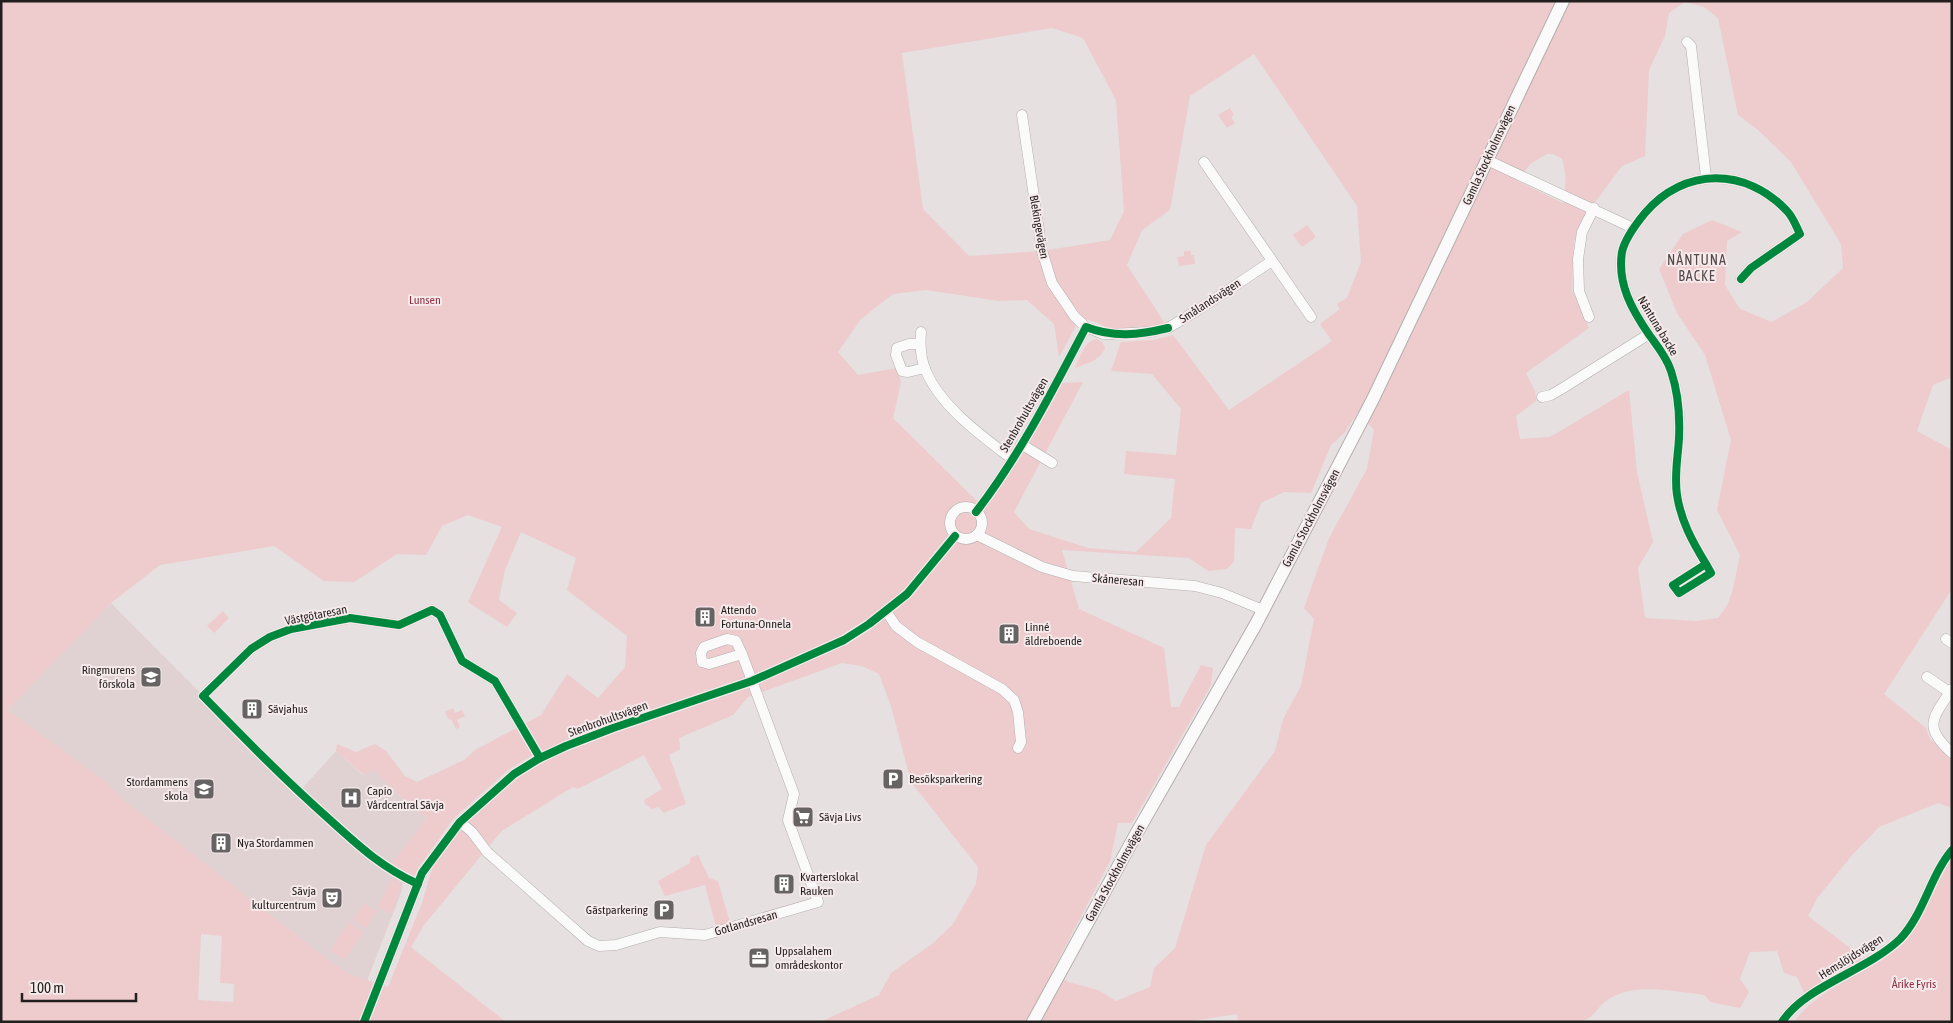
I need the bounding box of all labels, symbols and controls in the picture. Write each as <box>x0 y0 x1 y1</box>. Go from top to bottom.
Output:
street label: Gamla Stockholmsvägen <box>1460 103 1518 207</box>
street label: Blekingevägen <box>1027 194 1051 260</box>
district label: NÅNTUNA BACKE <box>1667 251 1727 284</box>
street label: Smålandsvägen <box>1177 276 1243 326</box>
park label: Lunsen <box>409 293 441 307</box>
street label: Nåntuna backe <box>1635 294 1681 358</box>
street label: Stenbrohultsvägen <box>997 375 1051 455</box>
street label: Gamla Stockholmsvägen <box>1279 467 1343 569</box>
street label: Skåneresan <box>1092 571 1144 589</box>
street label: Västgötaresan <box>284 602 348 628</box>
place label: Attendo Fortuna-Onnela <box>721 603 791 631</box>
building icon: Attendo Fortuna-Onnela <box>693 605 717 629</box>
place label: Linné äldreboende <box>1025 620 1082 648</box>
building icon: Linné äldreboende <box>997 622 1021 646</box>
place label: Ringmurens förskola <box>82 663 135 691</box>
school or university icon: Ringmurens förskola <box>139 665 163 689</box>
building icon: Sävjahus <box>240 697 264 721</box>
street label: Stenbrohultsvägen <box>566 698 650 740</box>
place label: Sävjahus <box>268 702 308 716</box>
parking icon: Besöksparkering <box>881 767 905 791</box>
place label: Besöksparkering <box>909 772 983 786</box>
place label: Stordammens skola <box>126 775 188 803</box>
school or university icon: Stordammens skola <box>192 777 216 801</box>
place label: Capio Vårdcentral Sävja <box>367 784 444 812</box>
hospital icon: Capio Vårdcentral Sävja <box>339 786 363 810</box>
supermarket icon: Sävja Livs <box>791 805 815 829</box>
place label: Sävja Livs <box>819 810 861 824</box>
street label: Gamla Stockholmsvägen <box>1082 822 1148 924</box>
building icon: Nya Stordammen <box>209 831 233 855</box>
place label: Nya Stordammen <box>237 836 314 850</box>
place label: Kvarterslokal Rauken <box>800 870 859 898</box>
building icon: Kvarterslokal Rauken <box>772 872 796 896</box>
place label: Sävja kulturcentrum <box>252 884 316 912</box>
theatre icon: Sävja kulturcentrum <box>320 886 344 910</box>
parking icon: Gästparkering <box>652 898 676 922</box>
place label: Gästparkering <box>586 903 649 917</box>
street label: Gotlandsresan <box>713 907 779 939</box>
street label: Hemslöjdsvägen <box>1816 932 1886 982</box>
place label: Uppsalahem områdeskontor <box>775 944 843 972</box>
office icon: Uppsalahem områdeskontor <box>747 946 771 970</box>
scale bar <box>22 970 136 1002</box>
park label: Årike Fyris <box>1892 977 1936 991</box>
text: 100 m <box>30 979 64 996</box>

